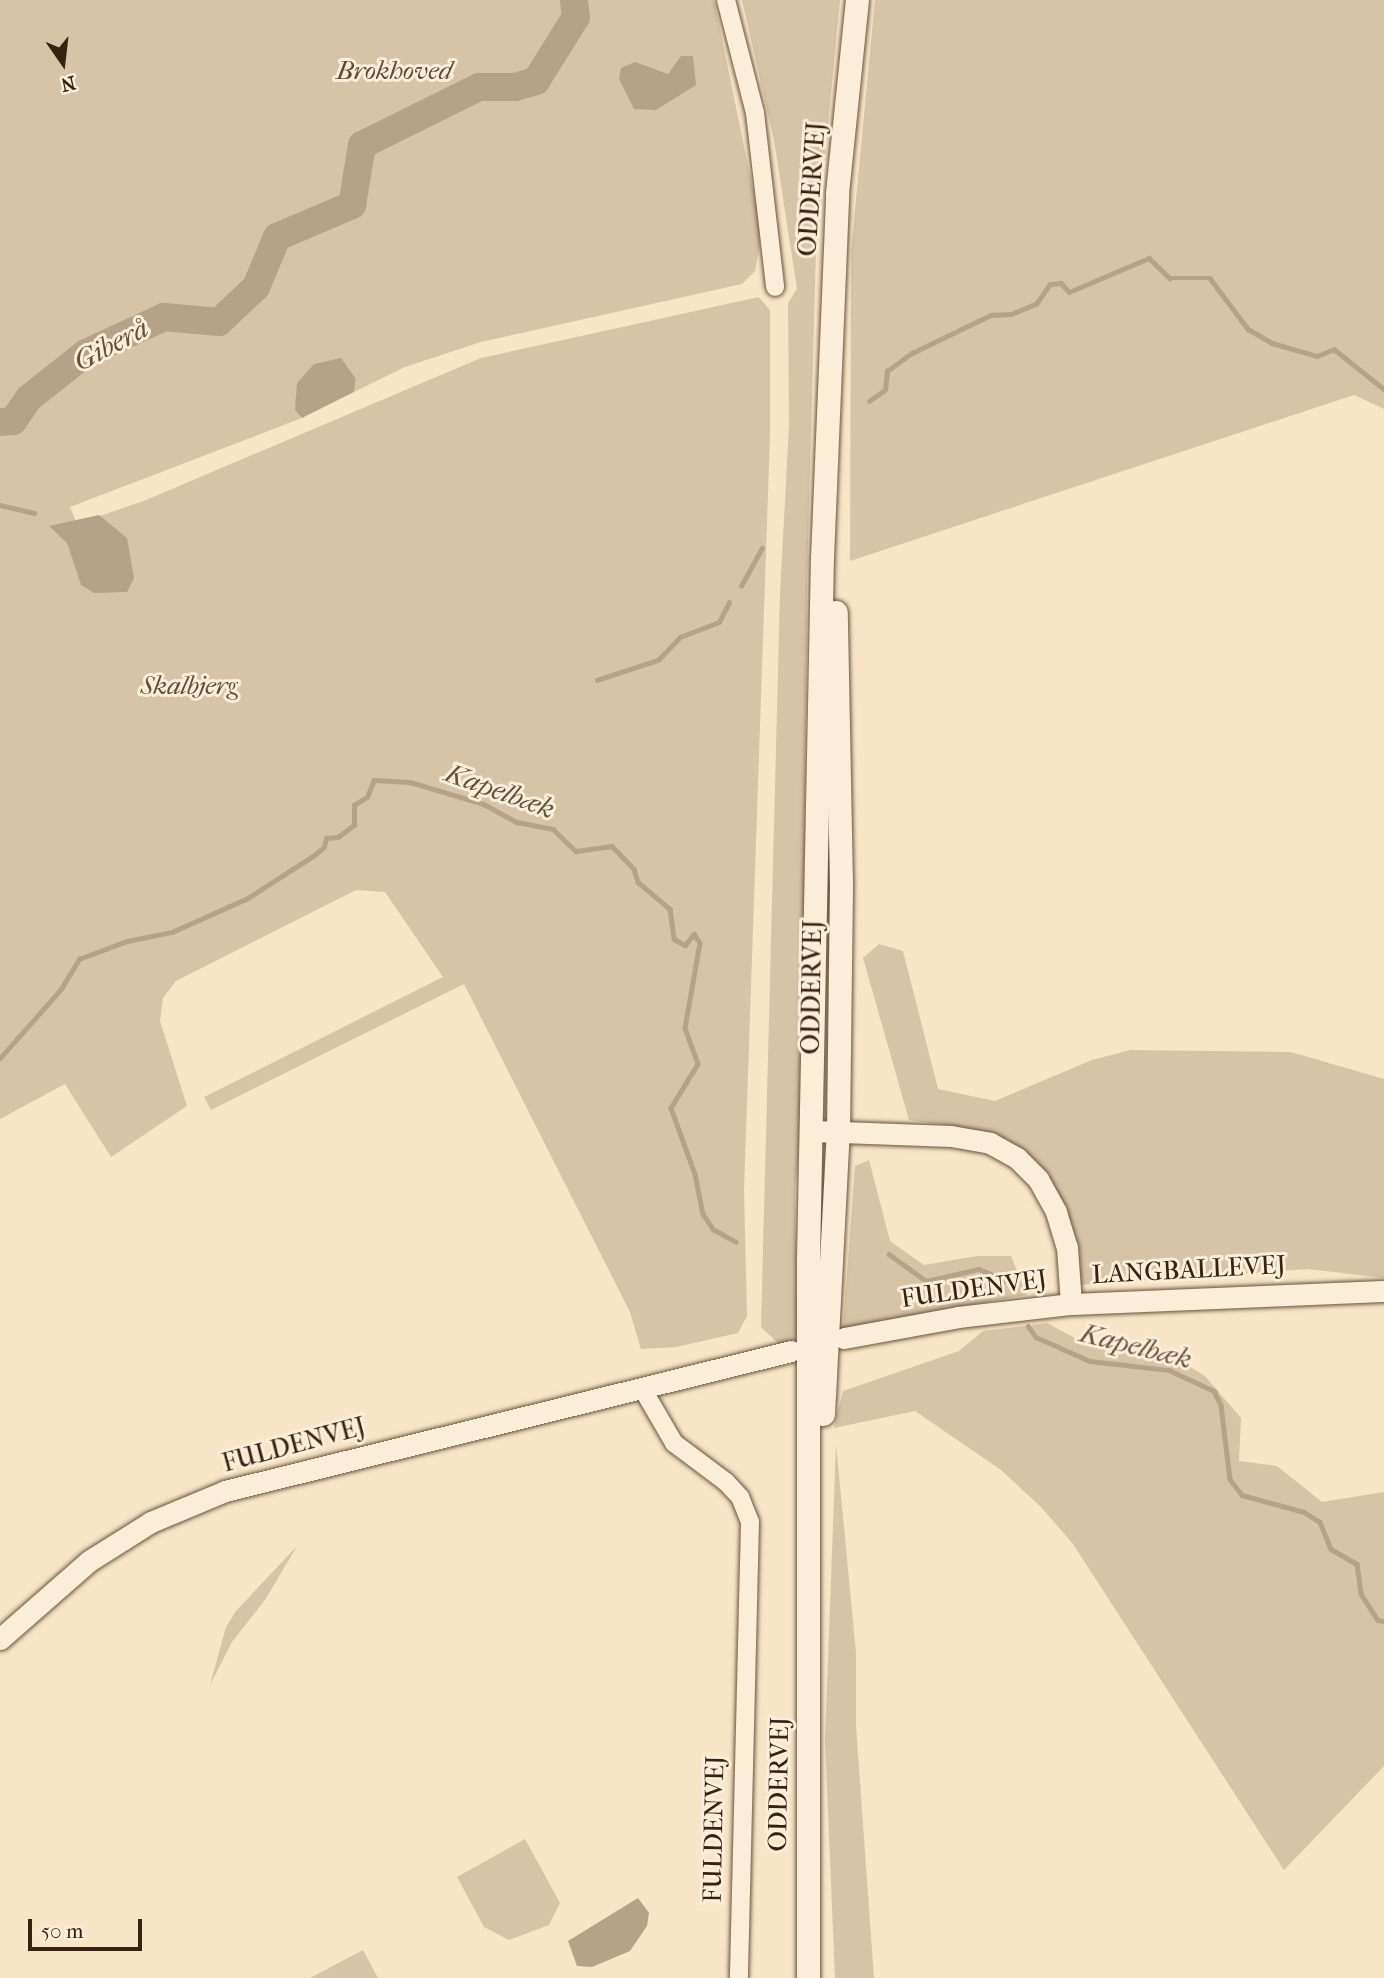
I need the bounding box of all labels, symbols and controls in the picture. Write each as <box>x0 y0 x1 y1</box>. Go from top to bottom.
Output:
north arrow <box>28 28 98 98</box>
park label: Brokhoved <box>336 55 452 87</box>
text: N <box>58 71 78 96</box>
street label: ODDERVEJ <box>792 121 832 257</box>
water label: Giberå <box>68 311 154 379</box>
park label: Skalbjerg <box>141 670 237 702</box>
water label: Kapelbæk <box>441 756 559 826</box>
street label: ODDERVEJ <box>795 919 829 1055</box>
street label: LANGBALLEVEJ <box>1091 1249 1287 1291</box>
street label: FULDENVEJ <box>899 1263 1049 1315</box>
water label: Kapelbæk <box>1077 1316 1195 1376</box>
street label: FULDENVEJ <box>219 1411 369 1479</box>
street label: ODDERVEJ <box>762 1716 796 1852</box>
street label: FULDENVEJ <box>697 1755 731 1903</box>
scale bar <box>32 1904 145 1948</box>
text: 50 m <box>41 1919 84 1943</box>

